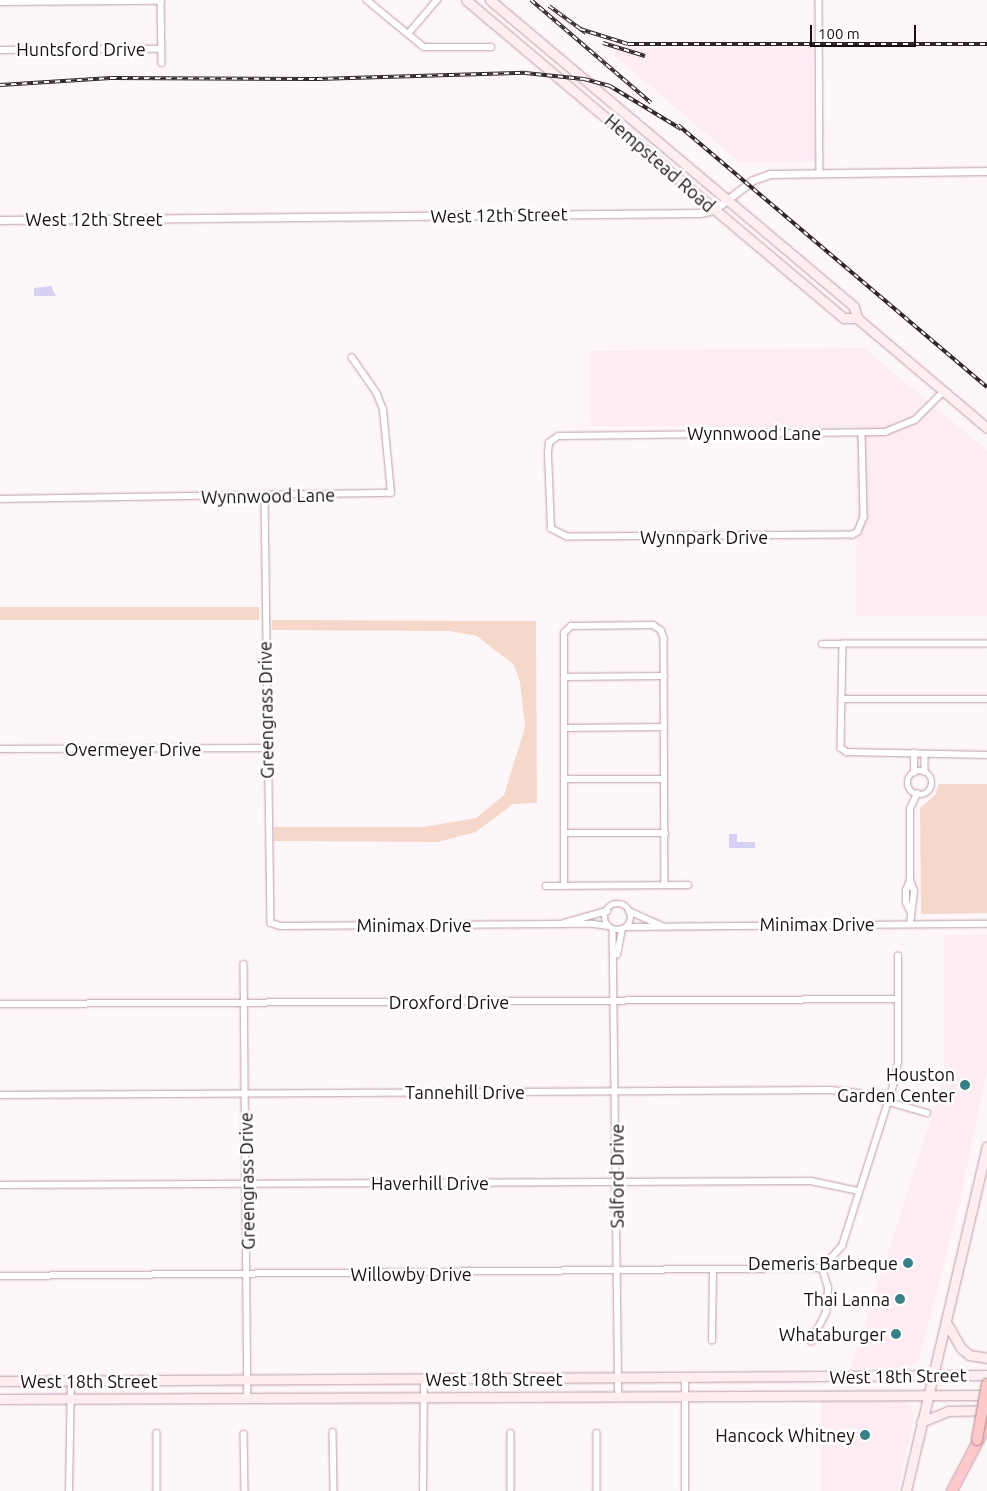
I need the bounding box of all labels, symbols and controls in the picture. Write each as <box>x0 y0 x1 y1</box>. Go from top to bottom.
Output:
scale bar <box>812 15 918 47</box>
text: 100 m <box>818 25 860 42</box>
street label: Huntsford Drive <box>16 38 146 60</box>
street label: Hempstead Road <box>601 109 719 217</box>
street label: West 12th Street <box>430 203 568 227</box>
street label: West 12th Street <box>25 208 163 230</box>
street label: Wynnwood Lane <box>687 422 821 444</box>
street label: Wynnwood Lane <box>201 484 335 508</box>
street label: Wynnpark Drive <box>640 526 768 548</box>
street label: Greengrass Drive <box>254 641 278 779</box>
street label: Overmeyer Drive <box>64 738 202 760</box>
street label: Minimax Drive <box>759 913 875 935</box>
street label: Minimax Drive <box>356 914 472 936</box>
street label: Droxford Drive <box>389 991 509 1013</box>
place label: Houston Garden Center <box>837 1064 955 1106</box>
marker: Houston Garden Center <box>959 1079 971 1091</box>
street label: Tannehill Drive <box>405 1081 525 1103</box>
street label: Greengrass Drive <box>235 1112 259 1250</box>
street label: Salford Drive <box>606 1124 628 1228</box>
street label: Haverhill Drive <box>371 1172 489 1194</box>
place label: Demeris Barbeque <box>748 1252 898 1274</box>
marker: Demeris Barbeque <box>902 1257 914 1269</box>
street label: Willowby Drive <box>350 1263 472 1285</box>
place label: Thai Lanna <box>804 1288 890 1310</box>
marker: Thai Lanna <box>894 1293 906 1305</box>
place label: Whataburger <box>779 1323 886 1345</box>
marker: Whataburger <box>890 1328 902 1340</box>
street label: West 18th Street <box>829 1364 967 1388</box>
street label: West 18th Street <box>425 1368 563 1390</box>
street label: West 18th Street <box>20 1370 158 1392</box>
place label: Hancock Whitney <box>715 1424 855 1446</box>
marker: Hancock Whitney <box>859 1429 871 1441</box>

